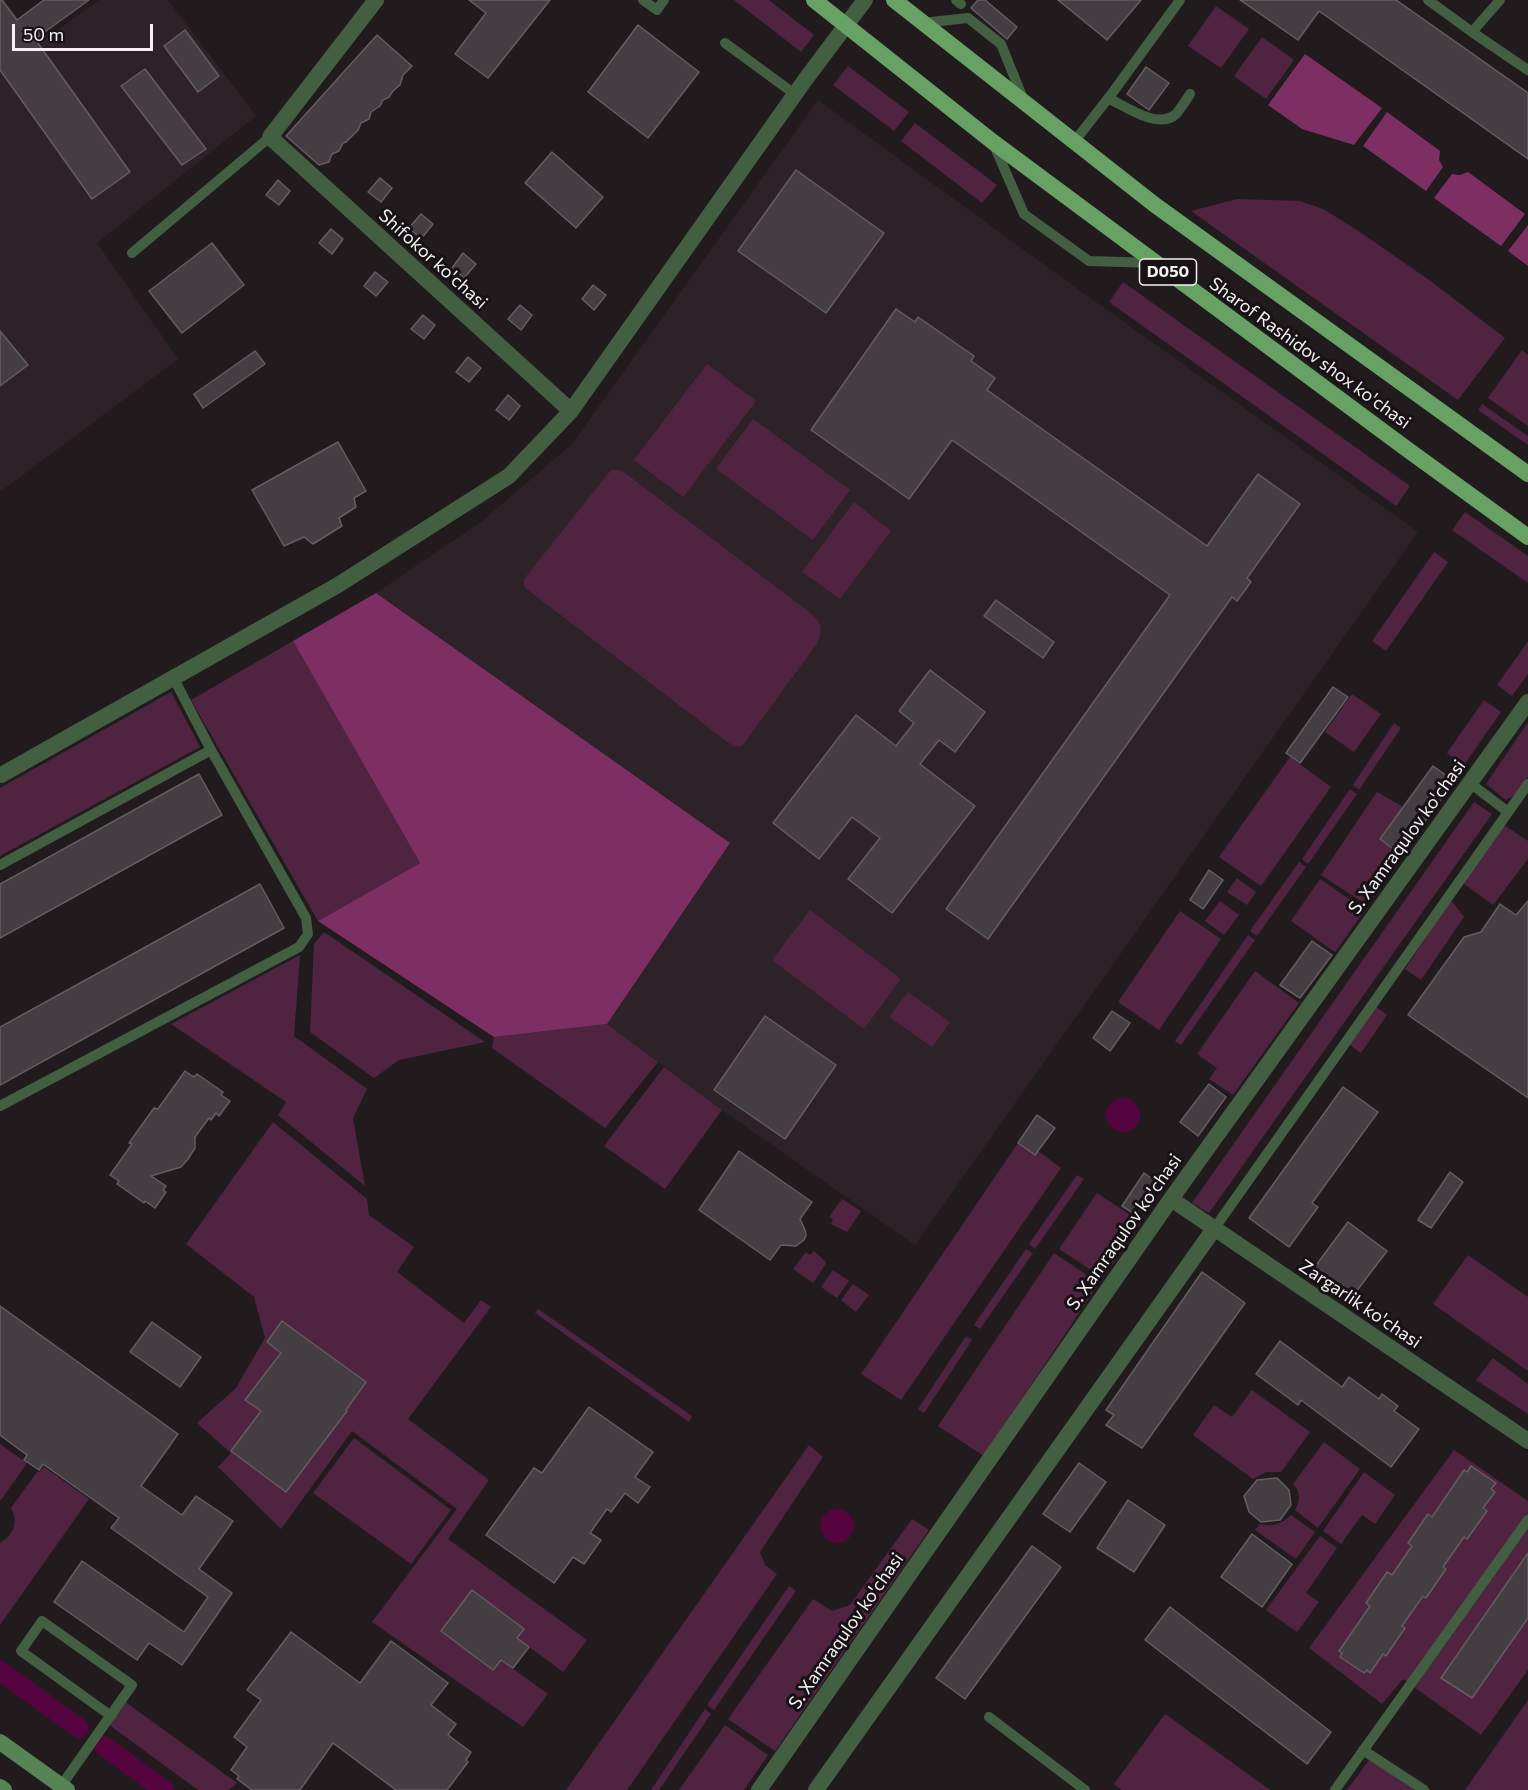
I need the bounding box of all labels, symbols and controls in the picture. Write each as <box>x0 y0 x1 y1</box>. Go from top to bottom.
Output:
scale bar <box>15 12 156 50</box>
text: 50 m <box>23 23 64 45</box>
street label: Shifokor ko'chasi <box>374 205 492 313</box>
road number: D050 <box>1140 259 1196 285</box>
street label: Sharof Rashidov shox ko'chasi <box>1205 273 1415 433</box>
street label: S. Xamraqulov ko'chasi <box>1344 756 1470 918</box>
street label: S. Xamraqulov ko'chasi <box>1062 1150 1186 1314</box>
street label: Zargarlik ko'chasi <box>1295 1255 1425 1353</box>
street label: S. Xamraqulov ko'chasi <box>784 1549 908 1713</box>

